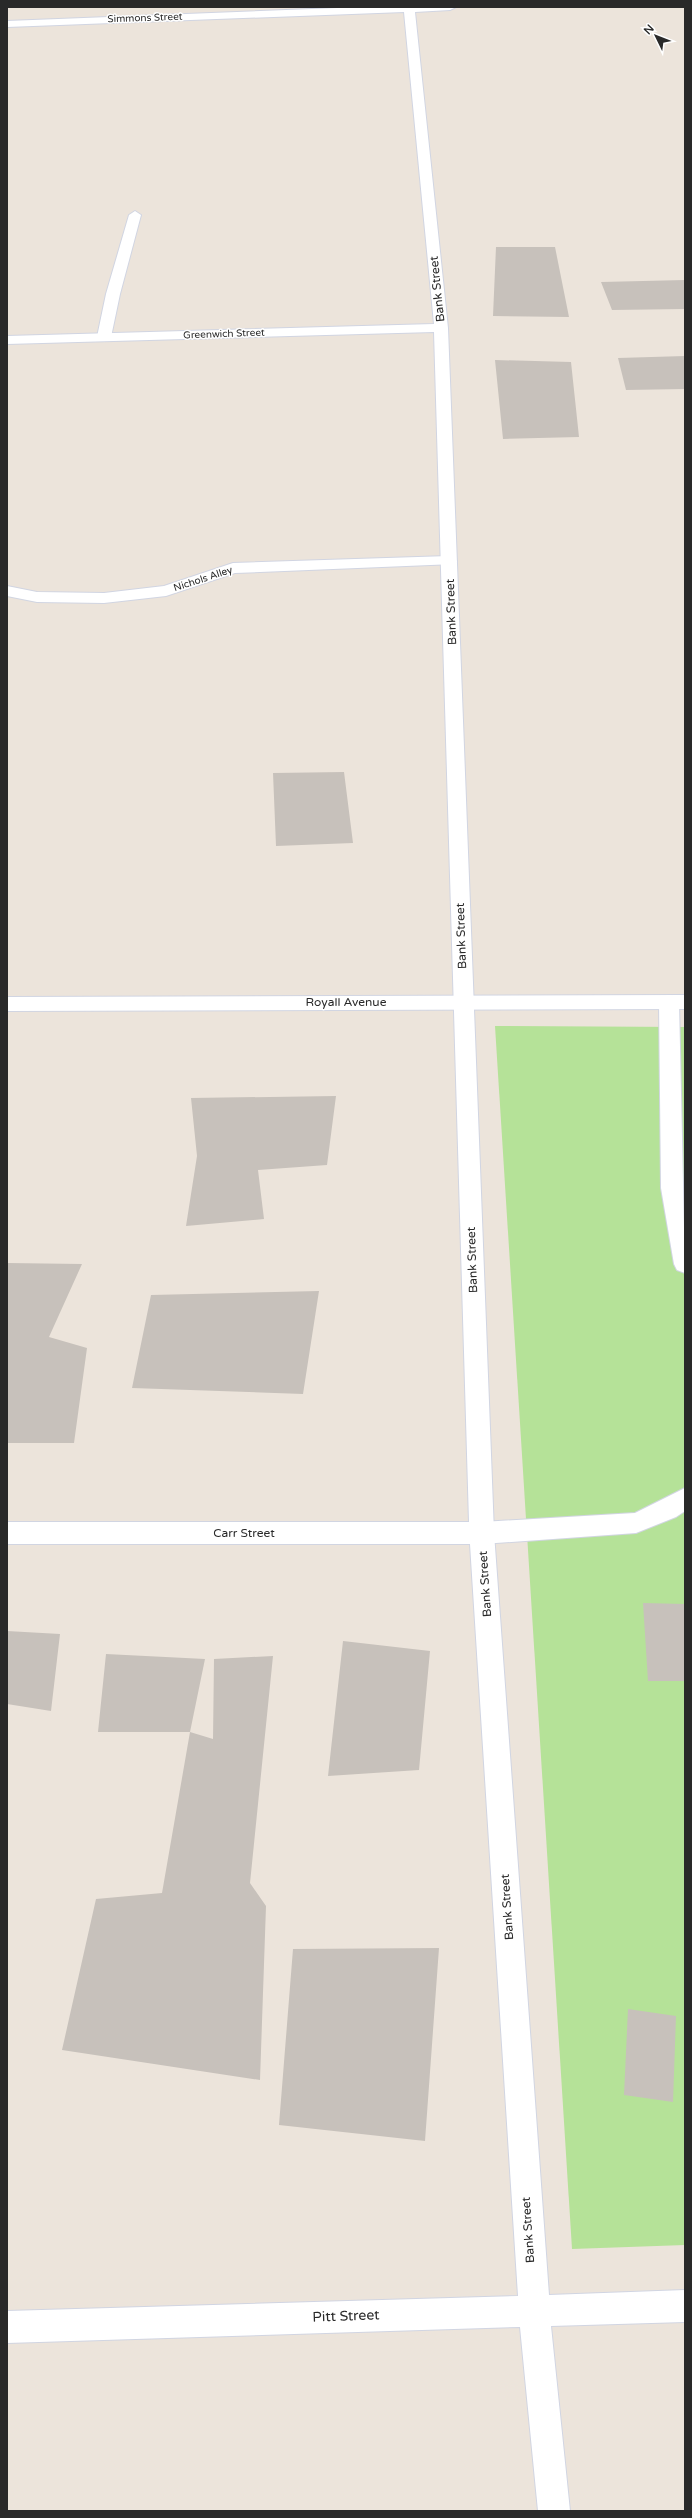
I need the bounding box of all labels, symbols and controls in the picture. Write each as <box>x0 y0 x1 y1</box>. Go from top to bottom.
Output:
street label: Simmons Street <box>107 11 183 25</box>
north arrow <box>636 16 676 56</box>
text: N <box>641 22 657 37</box>
street label: Bank Street <box>427 255 447 323</box>
street label: Greenwich Street <box>183 327 265 341</box>
street label: Nichols Alley <box>172 564 235 594</box>
street label: Bank Street <box>443 578 459 645</box>
street label: Bank Street <box>453 902 469 969</box>
street label: Royall Avenue <box>306 995 387 1009</box>
street label: Bank Street <box>464 1226 480 1293</box>
street label: Carr Street <box>213 1526 275 1540</box>
street label: Bank Street <box>476 1550 494 1618</box>
street label: Bank Street <box>498 1873 516 1941</box>
street label: Bank Street <box>519 2196 537 2264</box>
street label: Pitt Street <box>312 2306 380 2326</box>

